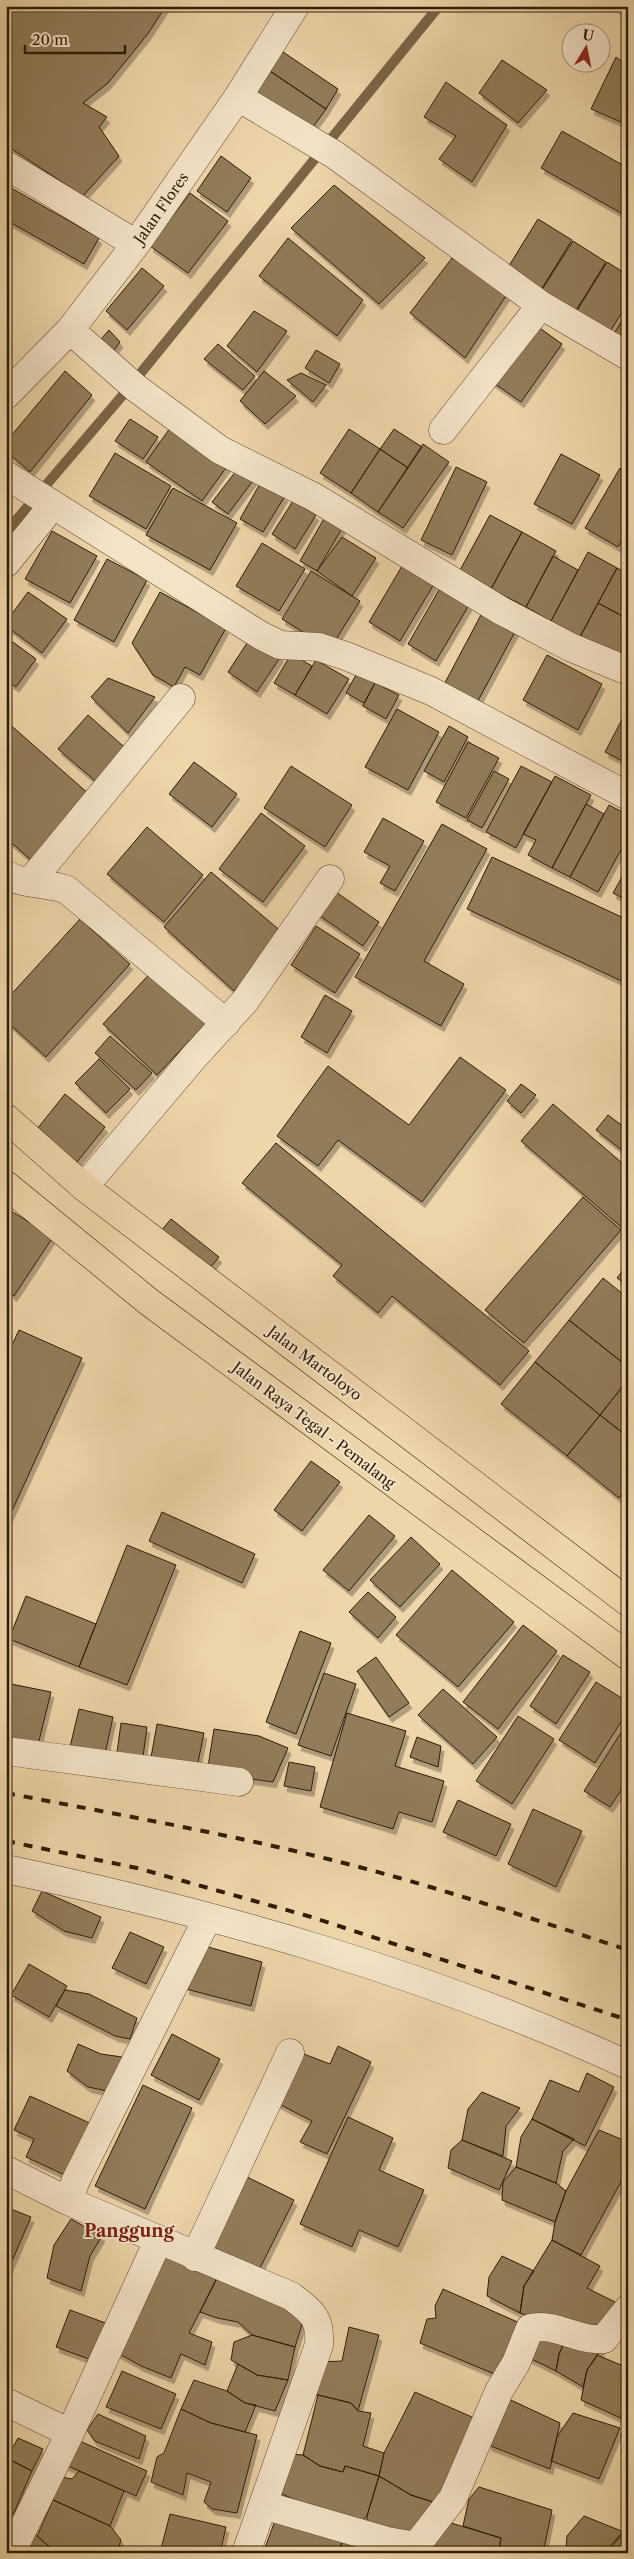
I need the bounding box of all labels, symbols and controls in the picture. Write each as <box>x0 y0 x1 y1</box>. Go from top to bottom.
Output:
scale bar <box>25 22 125 54</box>
north arrow <box>562 22 612 72</box>
text: U <box>581 25 596 45</box>
text: 20 m <box>32 30 68 49</box>
street label: Jalan Flores <box>128 168 193 249</box>
street label: Jalan Martoloyo <box>263 1320 366 1405</box>
street label: Jalan Raya Tegal - Pemalang <box>227 1356 399 1493</box>
district label: Panggung <box>84 2220 175 2242</box>

